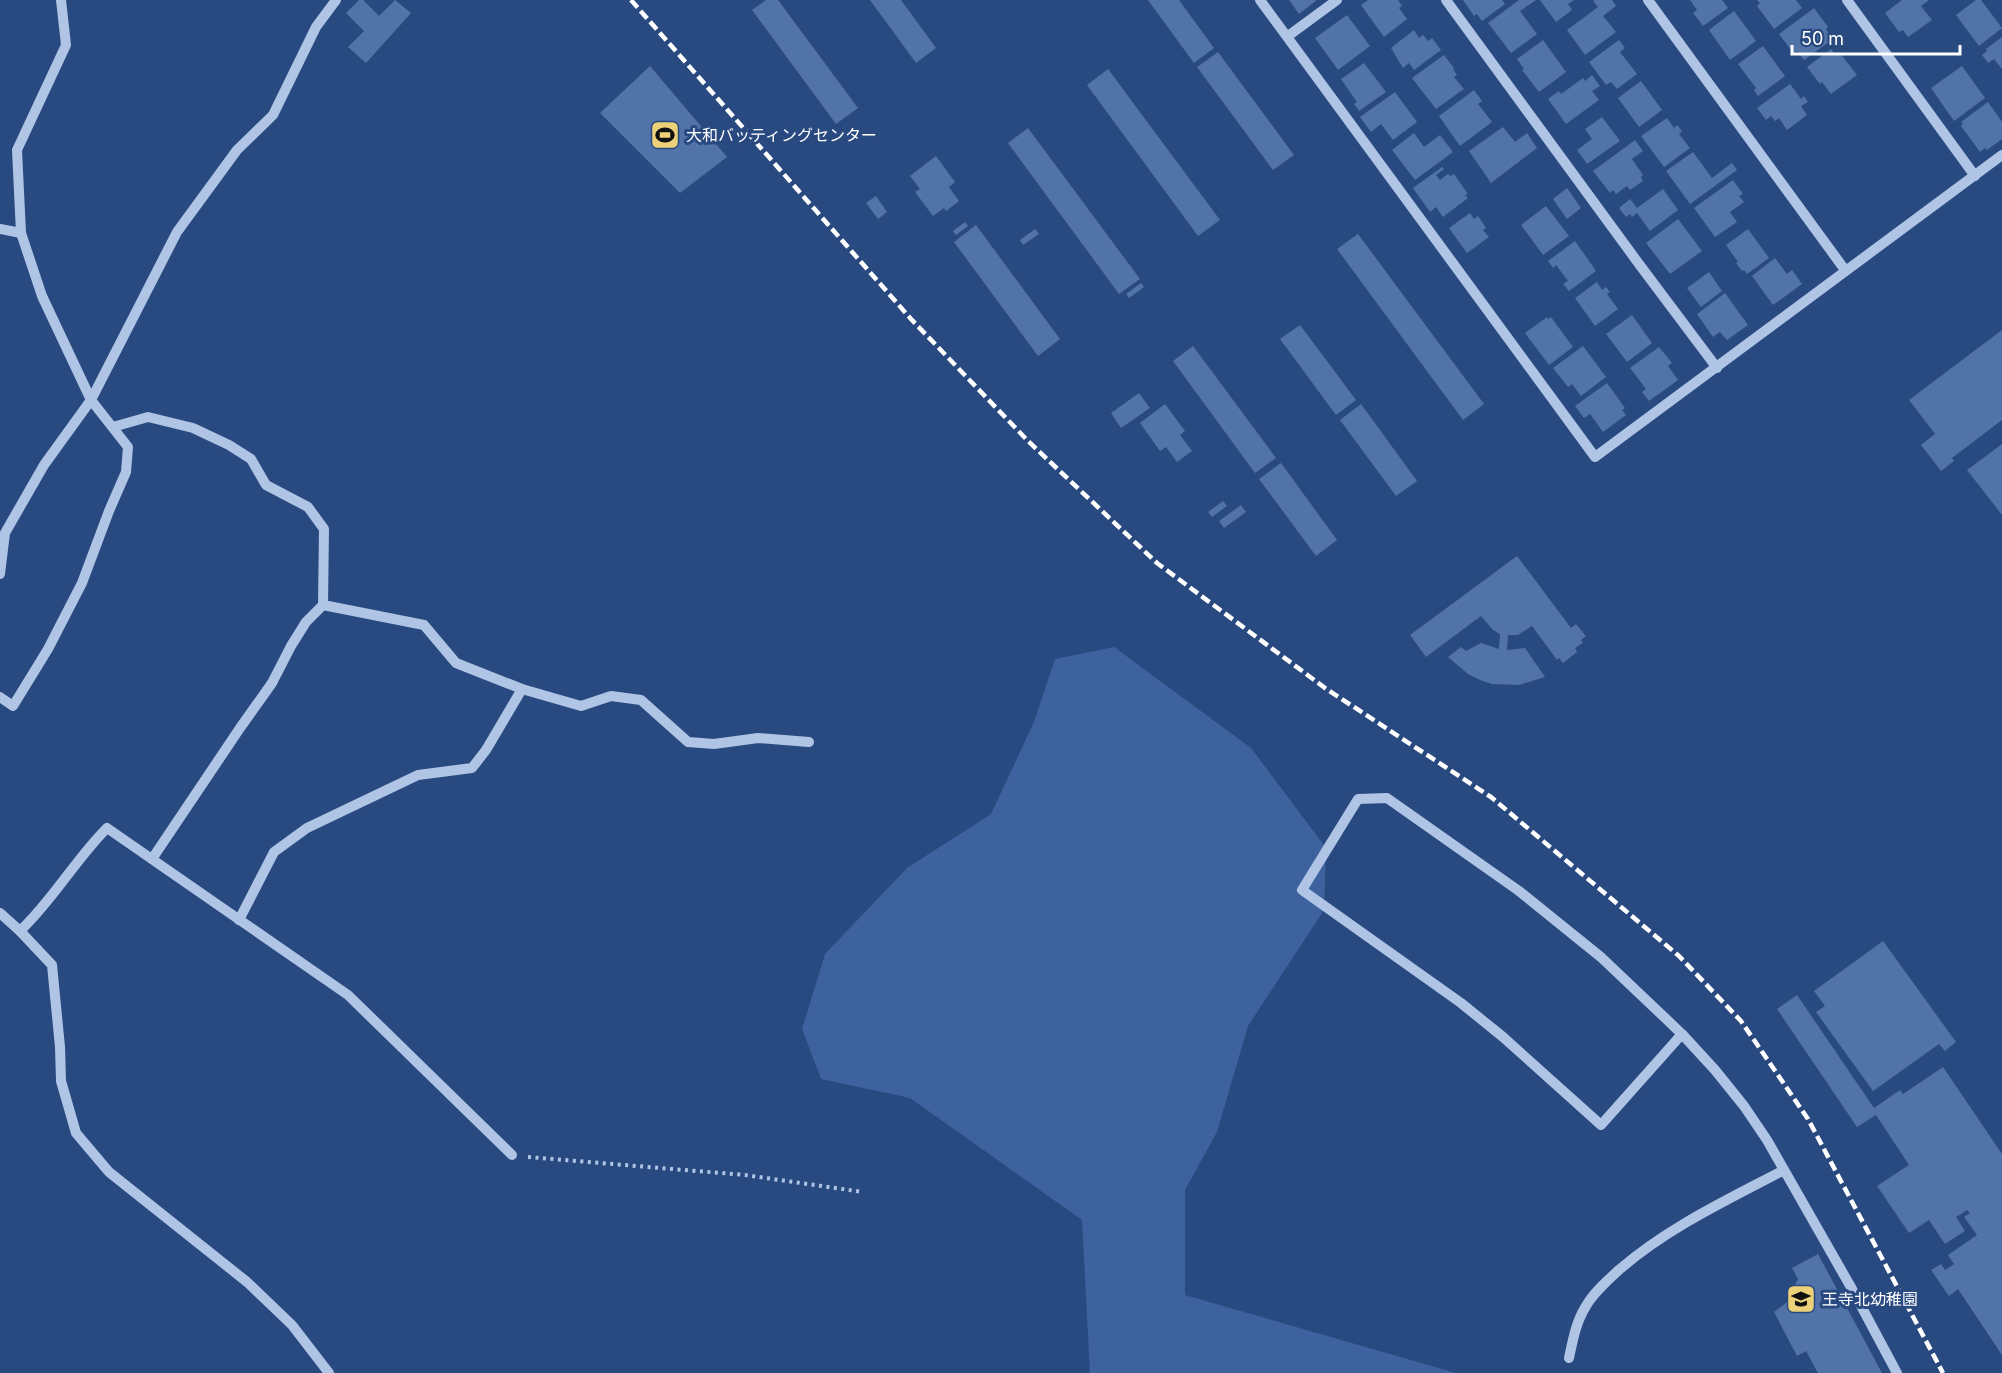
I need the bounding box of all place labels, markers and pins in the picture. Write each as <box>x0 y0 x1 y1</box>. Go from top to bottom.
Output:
sports icon: 大和バッティングセンター <box>649 119 681 151</box>
place label: 大和バッティングセンター <box>686 125 877 145</box>
school or university icon: 王寺北幼稚園 <box>1785 1283 1817 1315</box>
place label: 王寺北幼稚園 <box>1822 1289 1918 1309</box>

